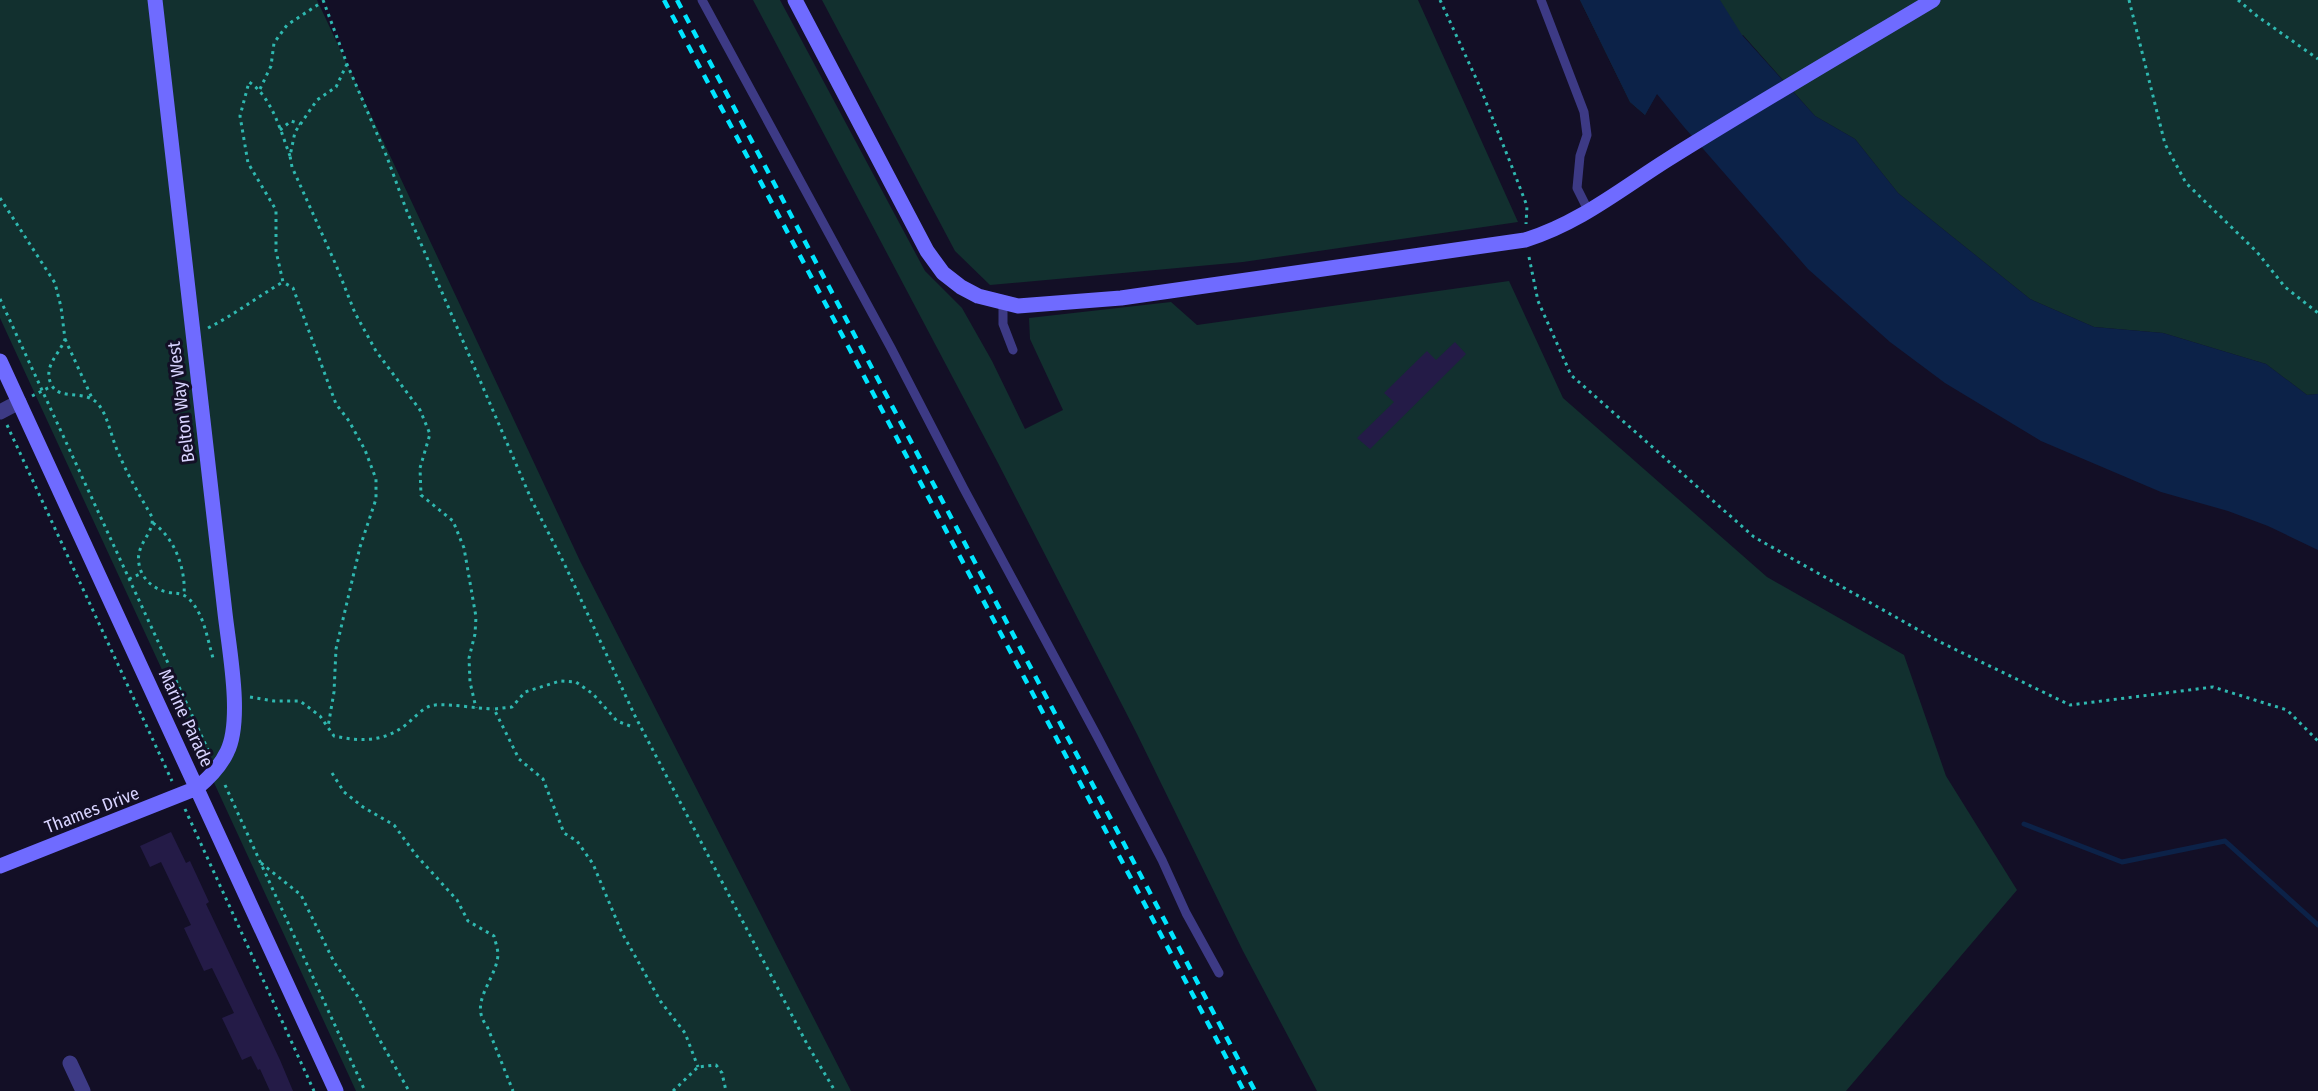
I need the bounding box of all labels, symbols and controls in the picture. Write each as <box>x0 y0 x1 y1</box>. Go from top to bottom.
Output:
street label: Belton Way West <box>163 340 199 464</box>
street label: Marine Parade <box>154 666 218 771</box>
street label: Thames Drive <box>42 782 142 838</box>

